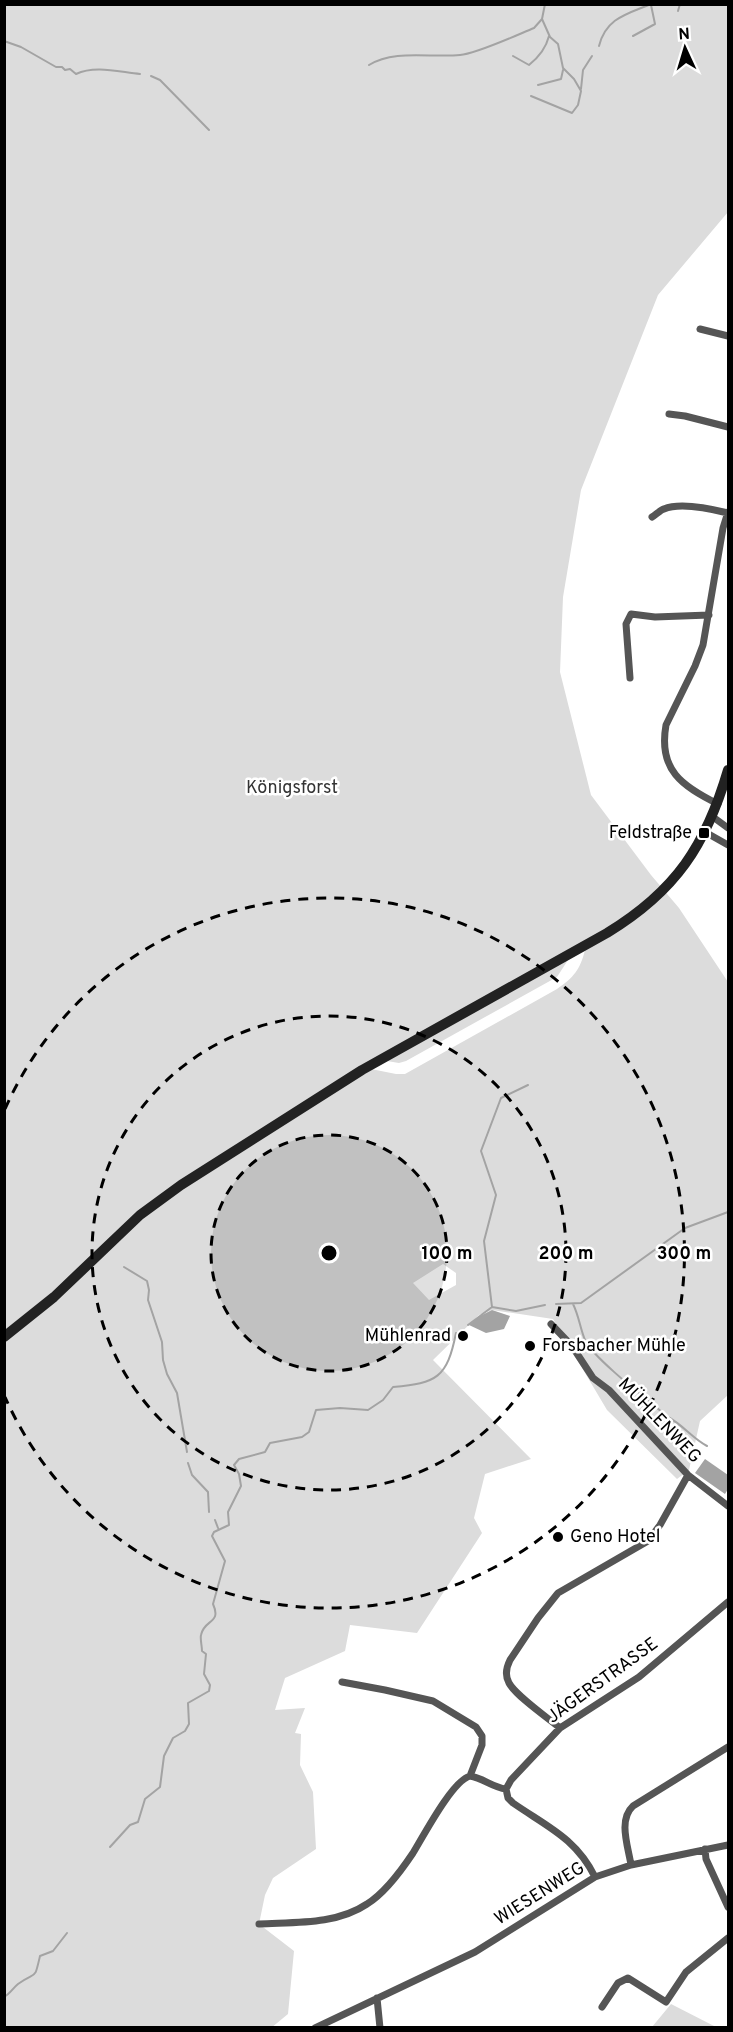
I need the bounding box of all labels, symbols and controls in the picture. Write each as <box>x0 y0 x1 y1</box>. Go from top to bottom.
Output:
north arrow <box>655 18 715 78</box>
text: N <box>678 25 691 45</box>
park label: Königsforst <box>246 777 338 800</box>
place label: Feldstraße <box>609 822 692 845</box>
marker: Feldstraße <box>697 826 711 840</box>
centre of rings <box>319 1243 339 1263</box>
text: 100 m <box>421 1243 473 1266</box>
text: 200 m <box>538 1243 594 1266</box>
text: 300 m <box>657 1243 711 1266</box>
place label: Mühlenrad <box>365 1325 451 1348</box>
marker: Mühlenrad <box>456 1329 470 1343</box>
place label: Forsbacher Mühle <box>542 1335 686 1358</box>
marker: Forsbacher Mühle <box>523 1339 537 1353</box>
street label: MÜHLENWEG <box>612 1372 707 1469</box>
place label: Geno Hotel <box>570 1526 660 1549</box>
marker: Geno Hotel <box>551 1530 565 1544</box>
street label: JÄGERSTRASSE <box>542 1631 663 1729</box>
street label: WIESENWEG <box>491 1857 589 1931</box>

